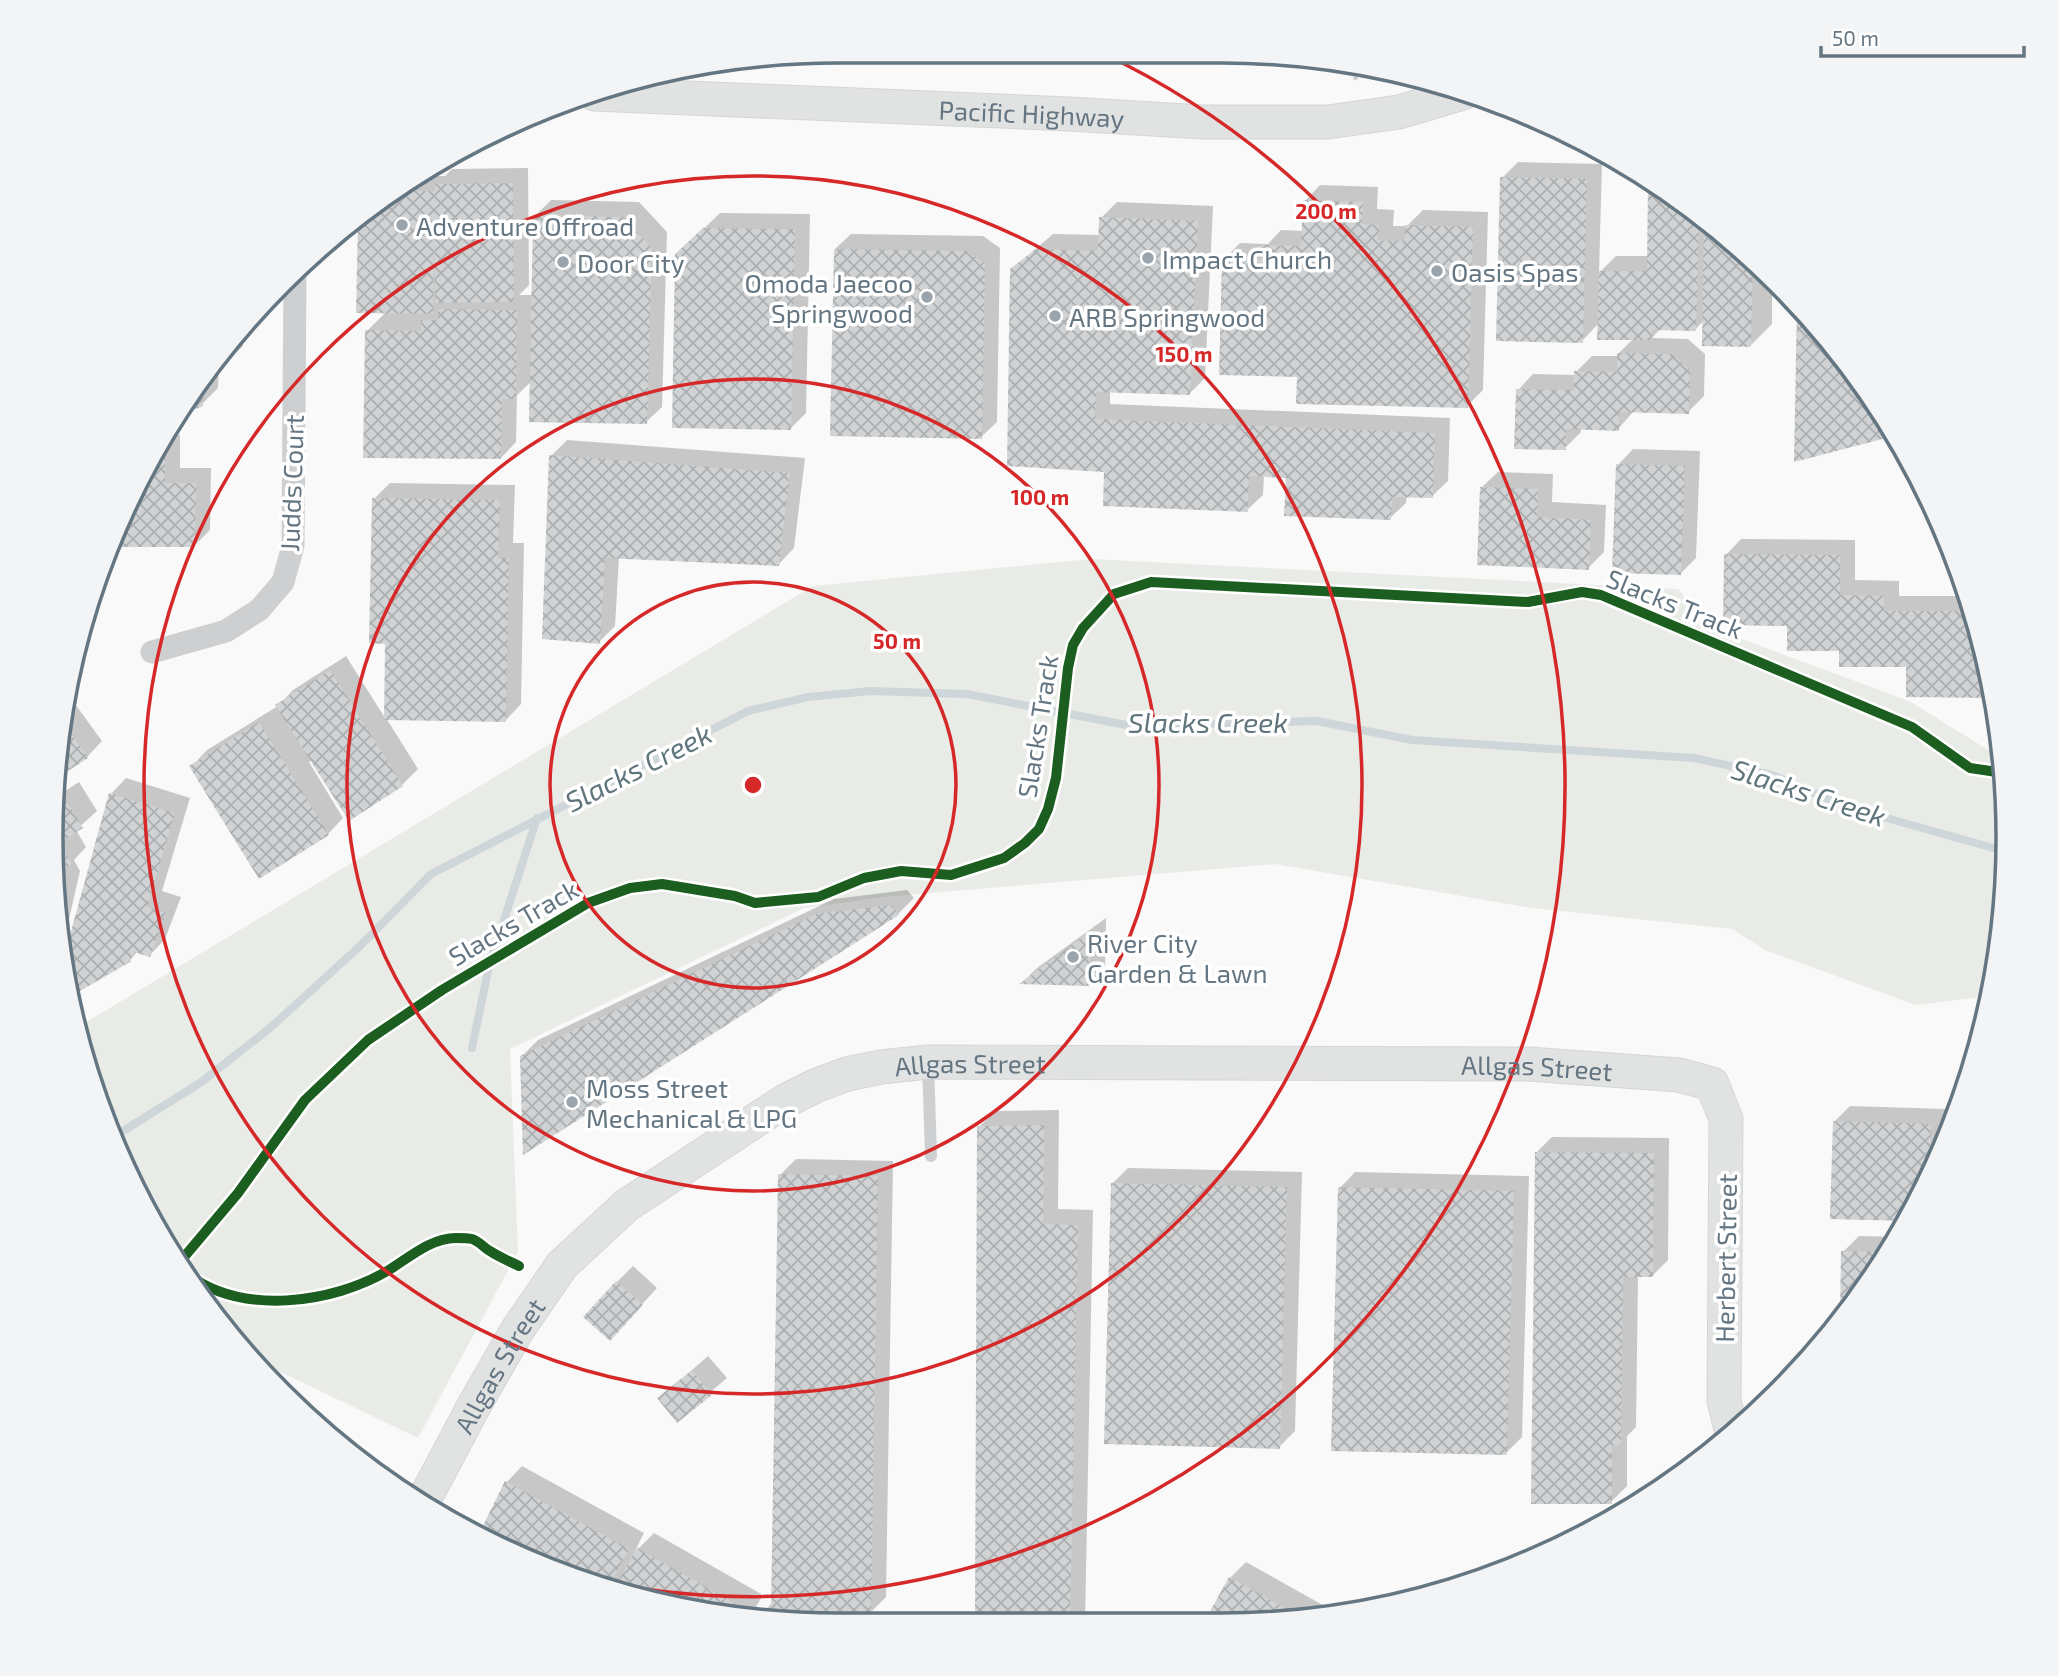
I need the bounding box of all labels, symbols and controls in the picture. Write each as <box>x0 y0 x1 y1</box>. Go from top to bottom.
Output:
scale bar <box>1821 14 2024 58</box>
text: 50 m <box>1832 25 1879 50</box>
street label: Pacific Highway <box>938 93 1126 133</box>
text: 200 m <box>1295 198 1357 223</box>
place label: Adventure Offroad <box>416 210 634 241</box>
marker: Adventure Offroad <box>394 217 410 233</box>
place label: Impact Church <box>1162 243 1332 274</box>
place label: Door City <box>577 247 685 278</box>
marker: Impact Church <box>1140 250 1156 266</box>
marker: Door City <box>555 254 571 270</box>
place label: Oasis Spas <box>1451 256 1578 287</box>
marker: Oasis Spas <box>1429 263 1445 279</box>
place label: Omoda Jaecoo Springwood <box>745 267 913 328</box>
marker: Omoda Jaecoo Springwood <box>919 289 935 305</box>
place label: ARB Springwood <box>1069 301 1265 332</box>
marker: ARB Springwood <box>1047 308 1063 324</box>
text: 150 m <box>1156 341 1212 366</box>
street label: Judds Court <box>273 414 309 552</box>
text: 100 m <box>1011 484 1069 509</box>
street label: Slacks Track <box>1602 562 1748 644</box>
text: 50 m <box>873 628 921 653</box>
street label: Slacks Track <box>1010 652 1064 800</box>
water label: Slacks Creek <box>1128 705 1288 739</box>
water label: Slacks Creek <box>559 716 717 818</box>
water label: Slacks Creek <box>1728 751 1890 833</box>
centre of rings <box>741 773 765 797</box>
street label: Slacks Track <box>443 873 583 971</box>
place label: River City Garden & Lawn <box>1087 927 1268 988</box>
marker: River City Garden & Lawn <box>1065 949 1081 965</box>
street label: Allgas Street <box>893 1046 1046 1081</box>
street label: Allgas Street <box>1461 1048 1614 1086</box>
place label: Moss Street Mechanical & LPG <box>586 1072 797 1133</box>
marker: Moss Street Mechanical & LPG <box>564 1094 580 1110</box>
street label: Herbert Street <box>1708 1173 1742 1343</box>
street label: Allgas Street <box>447 1292 550 1438</box>

